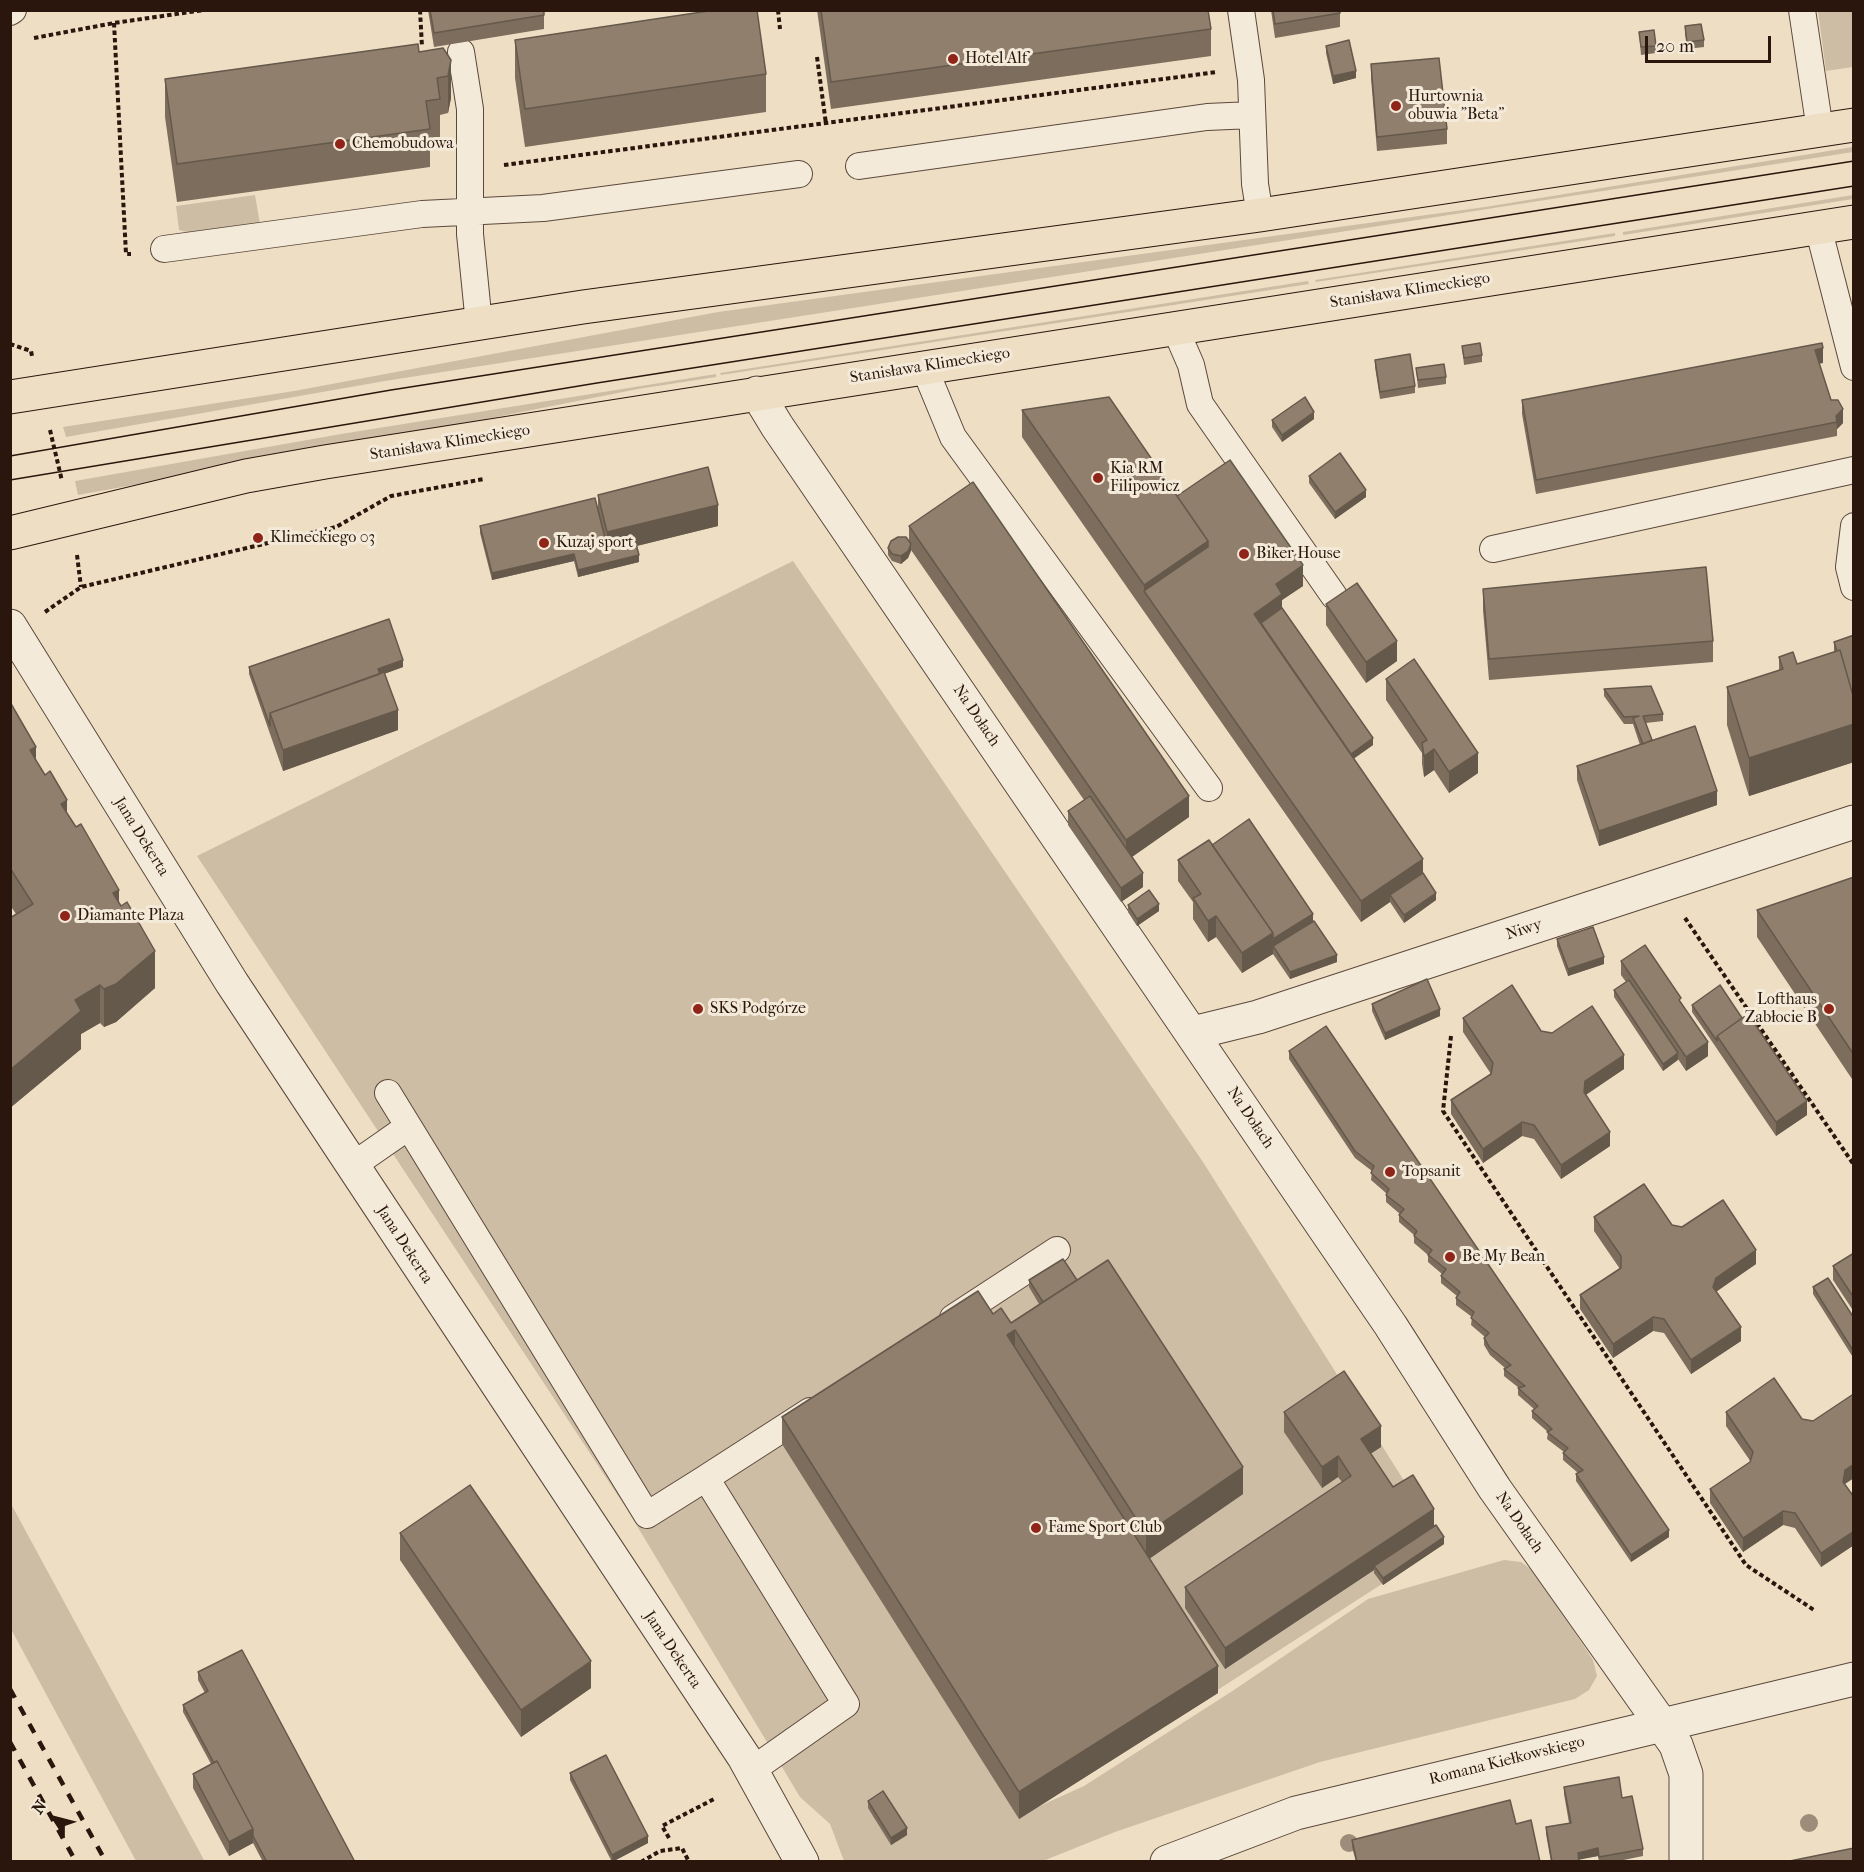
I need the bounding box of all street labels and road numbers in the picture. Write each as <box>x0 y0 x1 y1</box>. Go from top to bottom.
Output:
street label: Stanisława Klimeckiego <box>1329 269 1491 313</box>
street label: Stanisława Klimeckiego <box>849 344 1011 388</box>
street label: Stanisława Klimeckiego <box>369 421 531 465</box>
street label: Na Dołach <box>948 681 1004 751</box>
street label: Jana Dekerta <box>109 794 173 880</box>
street label: Niwy <box>1503 915 1545 945</box>
street label: Na Dołach <box>1222 1083 1278 1153</box>
street label: Jana Dekerta <box>372 1202 436 1288</box>
street label: Na Dołach <box>1491 1489 1547 1557</box>
street label: Jana Dekerta <box>639 1608 705 1692</box>
street label: Romana Kiełkowskiego <box>1427 1732 1587 1790</box>

